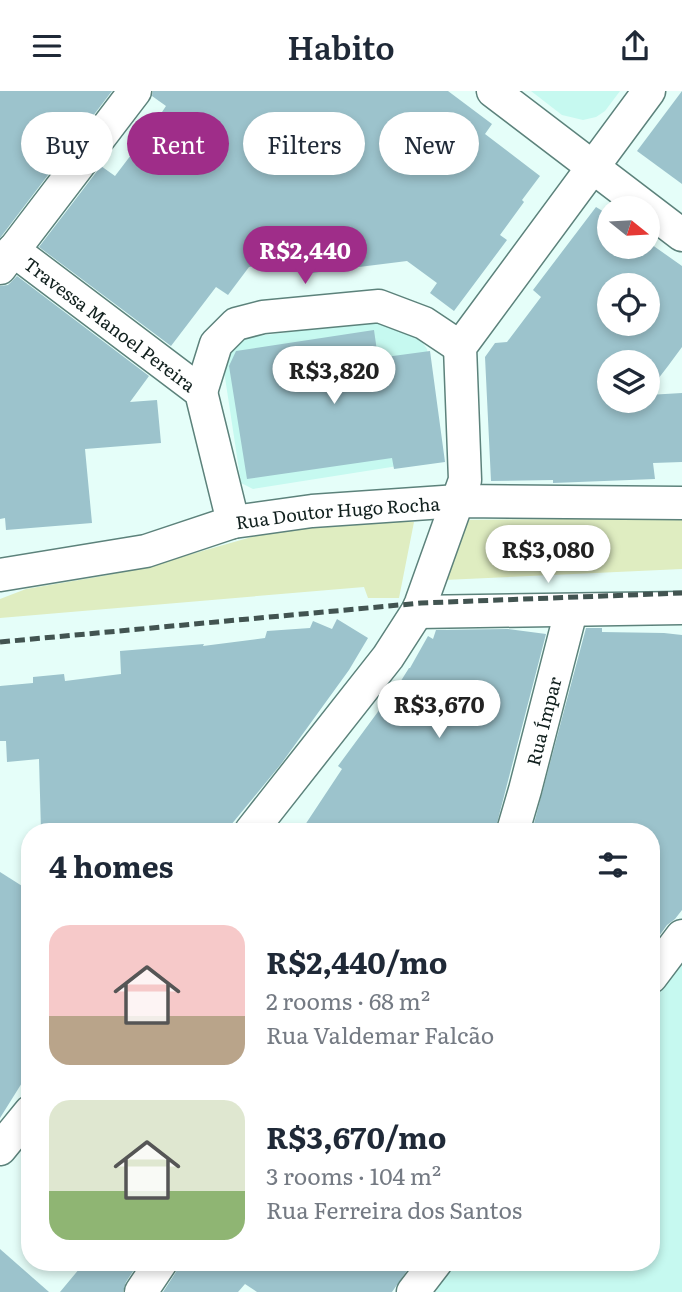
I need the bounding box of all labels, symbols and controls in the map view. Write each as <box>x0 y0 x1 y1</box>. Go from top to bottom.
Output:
text: Habito <box>287 22 395 70</box>
icon: menu <box>28 27 66 65</box>
icon: share <box>616 27 654 65</box>
chip: Buy <box>21 112 113 175</box>
chip: Rent <box>127 112 229 175</box>
chip: Filters <box>243 112 365 175</box>
chip: New <box>379 112 479 175</box>
north arrow <box>597 196 660 259</box>
map controls <box>597 196 660 413</box>
pin: R$2,440 <box>240 227 370 286</box>
text: R$2,440 <box>259 232 351 266</box>
street label: Travessa Manoel Pereira <box>19 250 202 398</box>
button: locate <box>597 273 660 336</box>
pin: R$3,820 <box>269 347 399 406</box>
button: layers <box>597 350 660 413</box>
text: R$3,820 <box>288 352 380 386</box>
street label: Rua Doutor Hugo Rocha <box>234 489 441 535</box>
pin: R$3,080 <box>483 525 613 585</box>
text: R$3,080 <box>501 531 595 565</box>
street label: Rua Ímpar <box>518 673 567 768</box>
pin: R$3,670 <box>374 681 504 740</box>
text: R$3,670 <box>393 686 485 720</box>
text: 4 homes <box>49 843 174 887</box>
icon: filters <box>594 846 632 884</box>
text: R$2,440/mo <box>266 939 448 983</box>
icon: home <box>105 953 189 1037</box>
text: 2 rooms · 68 m² <box>266 983 430 1017</box>
text: Rua Valdemar Falcão <box>266 1017 494 1051</box>
text: R$3,670/mo <box>266 1114 447 1158</box>
icon: home <box>105 1128 189 1212</box>
text: 3 rooms · 104 m² <box>266 1158 441 1192</box>
text: Rua Ferreira dos Santos <box>266 1192 522 1226</box>

